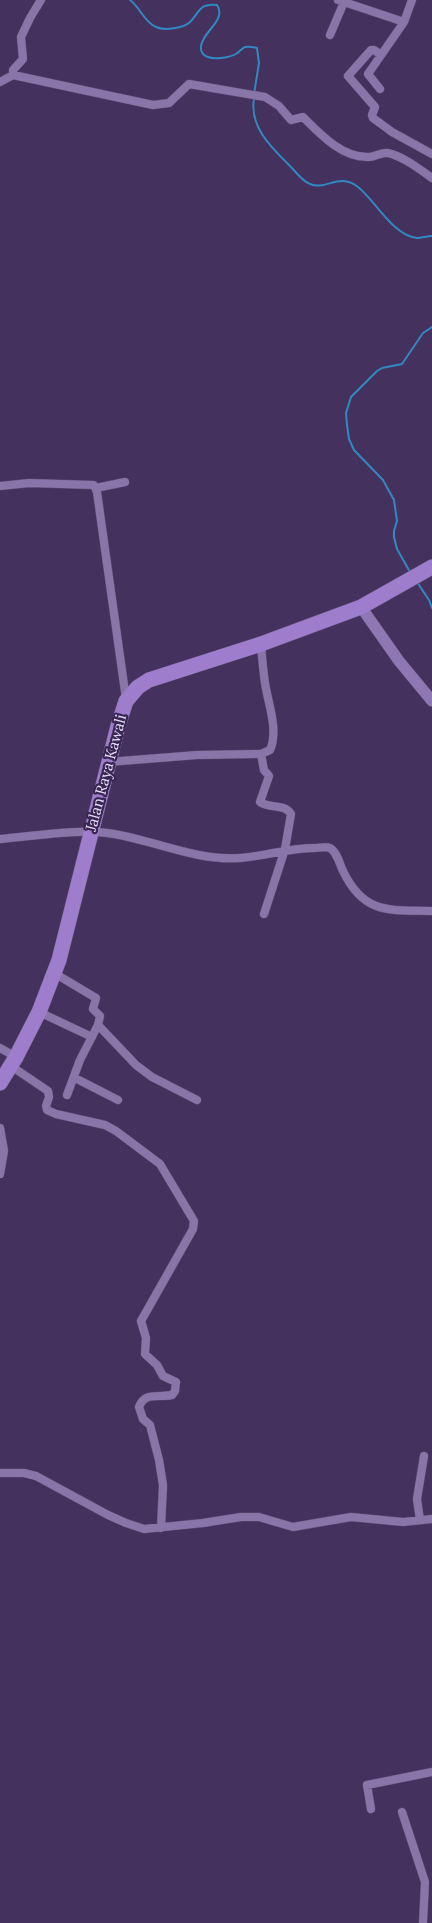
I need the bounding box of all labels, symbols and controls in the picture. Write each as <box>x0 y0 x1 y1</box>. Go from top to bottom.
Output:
street label: Jalan Raya Kawali <box>81 712 130 834</box>

